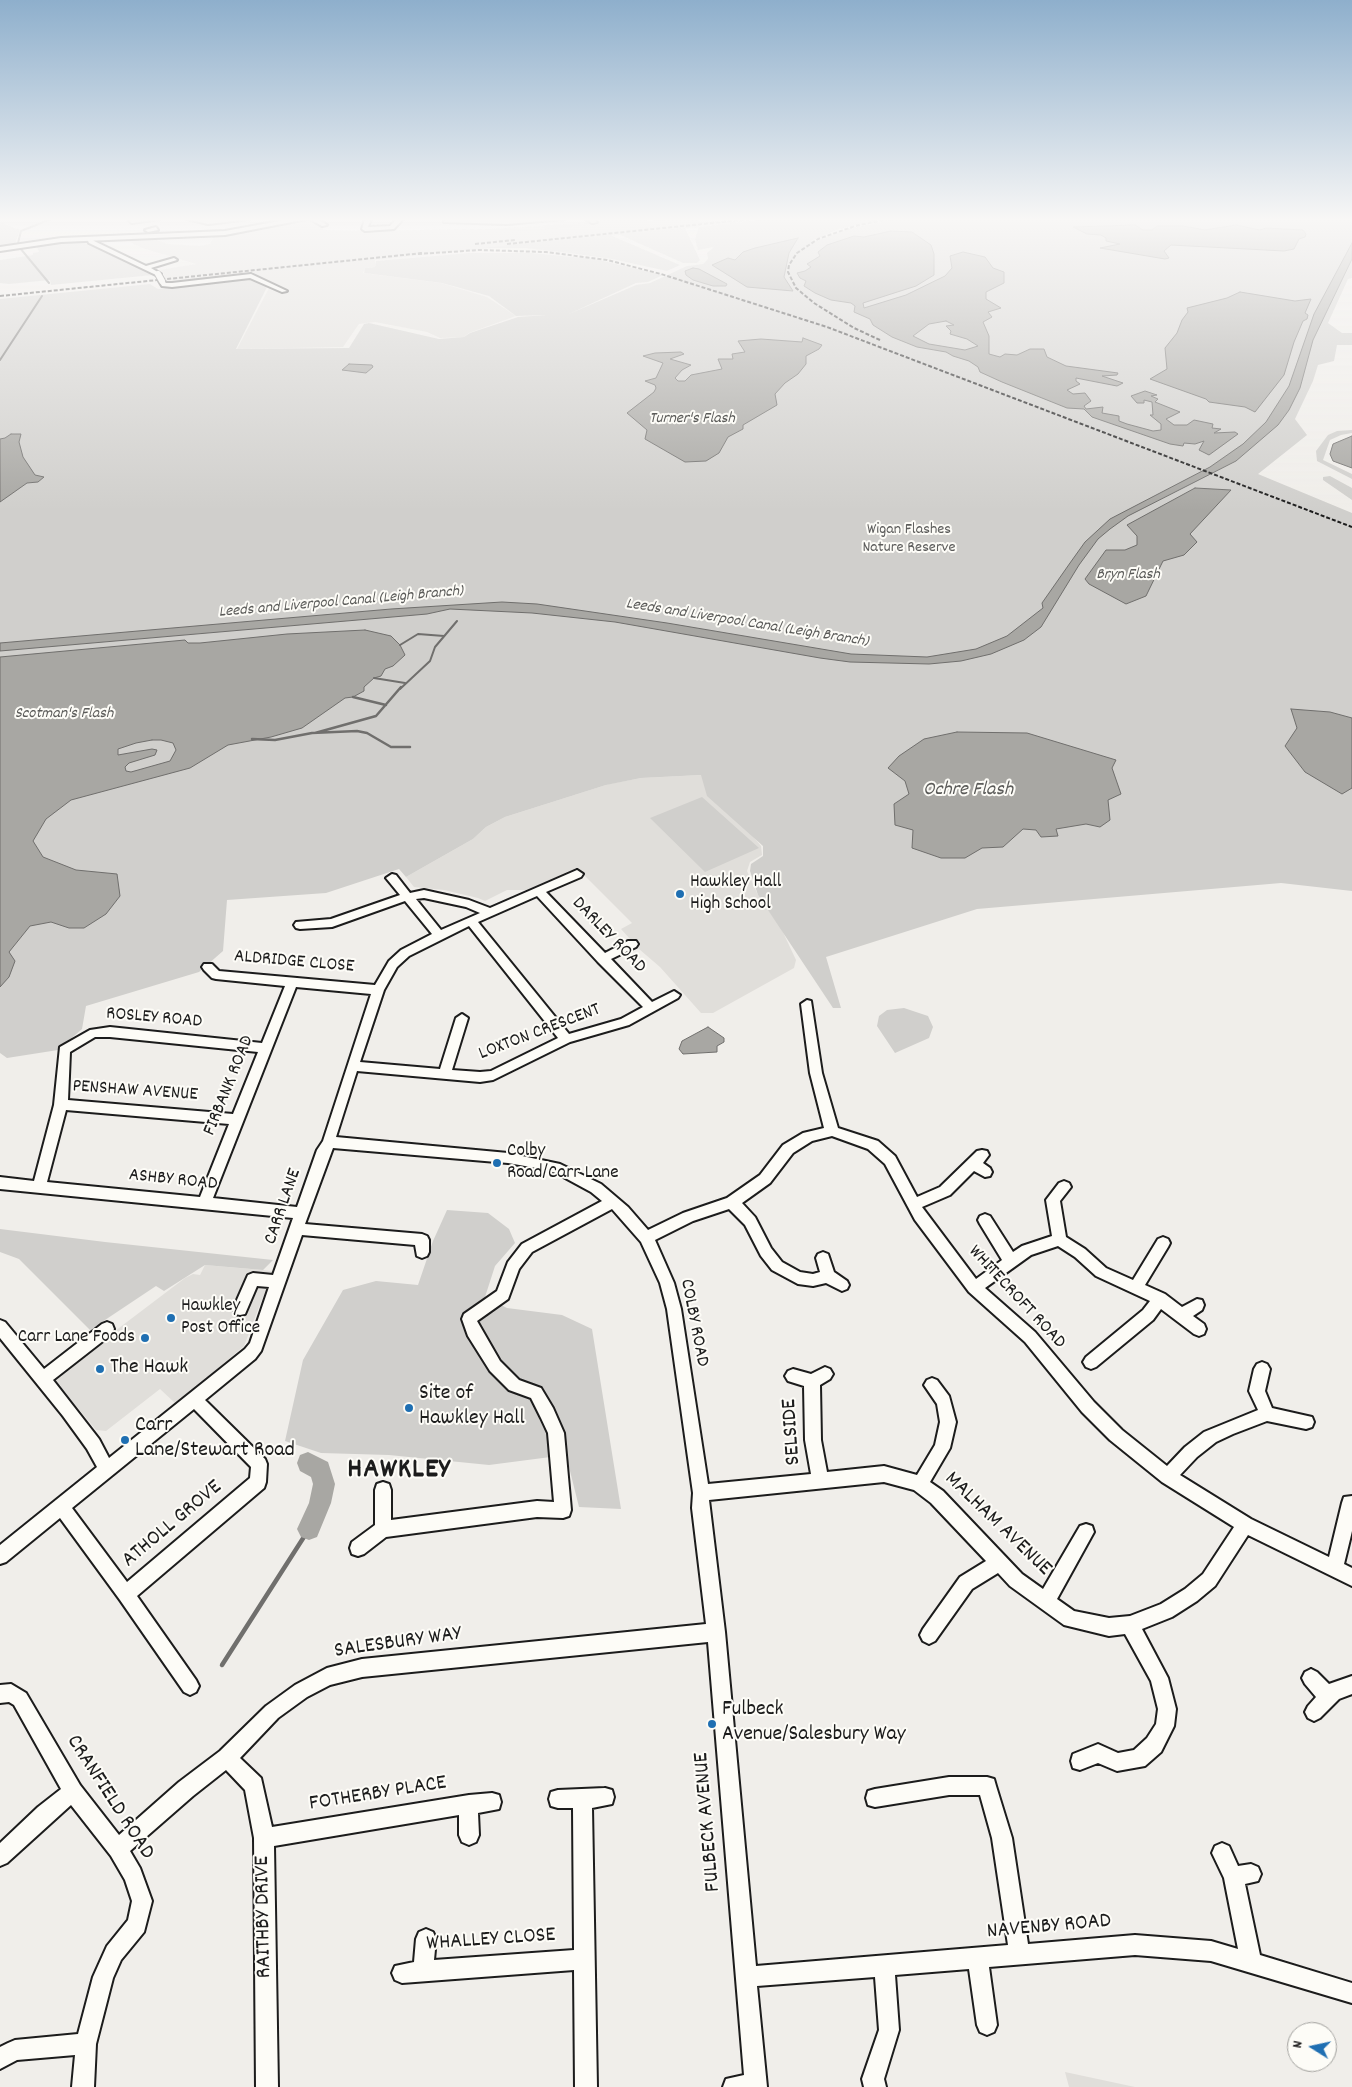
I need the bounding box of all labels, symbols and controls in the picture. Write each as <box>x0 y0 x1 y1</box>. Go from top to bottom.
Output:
water label: Turner's Flash <box>649 410 735 430</box>
park label: Wigan Flashes Nature Reserve <box>862 521 956 559</box>
water label: Bryn Flash <box>1096 566 1160 586</box>
water label: Leeds and Liverpool Canal (Leigh Branch) <box>218 583 464 623</box>
water label: Leeds and Liverpool Canal (Leigh Branch) <box>624 595 870 653</box>
water label: Scotman's Flash <box>15 705 113 725</box>
water label: Ochre Flash <box>923 779 1013 803</box>
place label: Hawkley Hall High School <box>690 872 781 916</box>
marker: Hawkley Hall High School <box>674 888 686 900</box>
street label: DARLEY ROAD <box>566 893 650 979</box>
street label: ALDRIDGE CLOSE <box>233 946 355 980</box>
street label: LOXTON CRESCENT <box>476 999 604 1067</box>
street label: ROSLEY ROAD <box>105 1003 203 1035</box>
street label: FIRBANK ROAD <box>200 1033 260 1139</box>
street label: PENSHAW AVENUE <box>72 1076 198 1108</box>
place label: Colby Road/Carr Lane <box>507 1141 619 1185</box>
marker: Colby Road/Carr Lane <box>491 1157 503 1169</box>
street label: ASHBY ROAD <box>127 1165 219 1197</box>
street label: CARR LANE <box>260 1166 308 1248</box>
street label: WHITECROFT ROAD <box>962 1242 1070 1354</box>
street label: COLBY ROAD <box>673 1277 713 1369</box>
place label: Hawkley Post Office <box>181 1296 260 1340</box>
marker: Hawkley Post Office <box>165 1312 177 1324</box>
place label: Carr Lane Foods <box>18 1327 135 1349</box>
marker: Carr Lane Foods <box>139 1332 151 1344</box>
place label: The Hawk <box>110 1356 188 1382</box>
marker: The Hawk <box>94 1363 106 1375</box>
place label: Site of Hawkley Hall <box>419 1382 525 1434</box>
street label: SELSIDE <box>778 1398 808 1466</box>
marker: Site of Hawkley Hall <box>403 1402 415 1414</box>
place label: Carr Lane/Stewart Road <box>135 1414 295 1465</box>
marker: Carr Lane/Stewart Road <box>119 1434 131 1446</box>
district label: HAWKLEY <box>346 1455 452 1489</box>
street label: MALHAM AVENUE <box>938 1467 1056 1583</box>
street label: ATHOLL GROVE <box>117 1475 229 1575</box>
street label: SALESBURY WAY <box>333 1622 463 1666</box>
place label: Fulbeck Avenue/Salesbury Way <box>722 1698 906 1750</box>
marker: Fulbeck Avenue/Salesbury Way <box>706 1718 718 1730</box>
street label: CRANFIELD ROAD <box>59 1731 159 1865</box>
street label: FULBECK AVENUE <box>690 1751 728 1893</box>
street label: FOTHERBY PLACE <box>307 1771 449 1819</box>
street label: RAITHBY DRIVE <box>251 1855 279 1979</box>
street label: NAVENBY ROAD <box>986 1909 1112 1947</box>
street label: WHALLEY CLOSE <box>426 1923 556 1959</box>
north arrow <box>1287 2022 1337 2072</box>
text: N <box>1288 2039 1309 2050</box>

